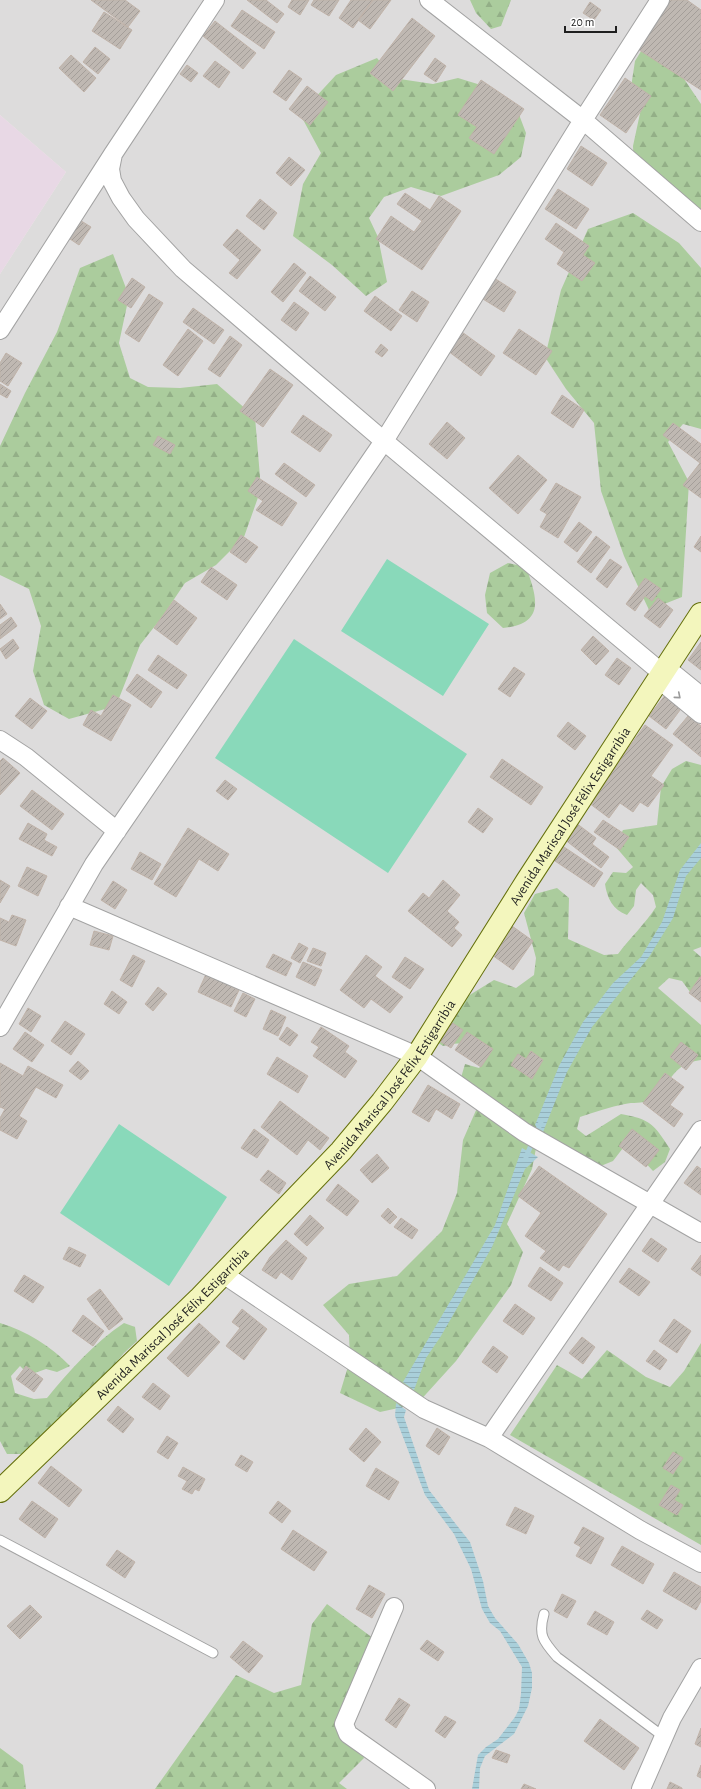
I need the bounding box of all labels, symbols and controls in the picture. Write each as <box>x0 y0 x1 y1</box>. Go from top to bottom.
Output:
scale bar <box>565 8 616 34</box>
text: 20 m <box>571 16 594 28</box>
one-way arrow <box>674 691 681 698</box>
street label: Avenida Mariscal José Félix Estigarribia <box>508 724 634 908</box>
street label: Avenida Mariscal José Félix Estigarribia <box>321 997 459 1173</box>
street label: Avenida Mariscal José Félix Estigarribia <box>93 1245 252 1403</box>

